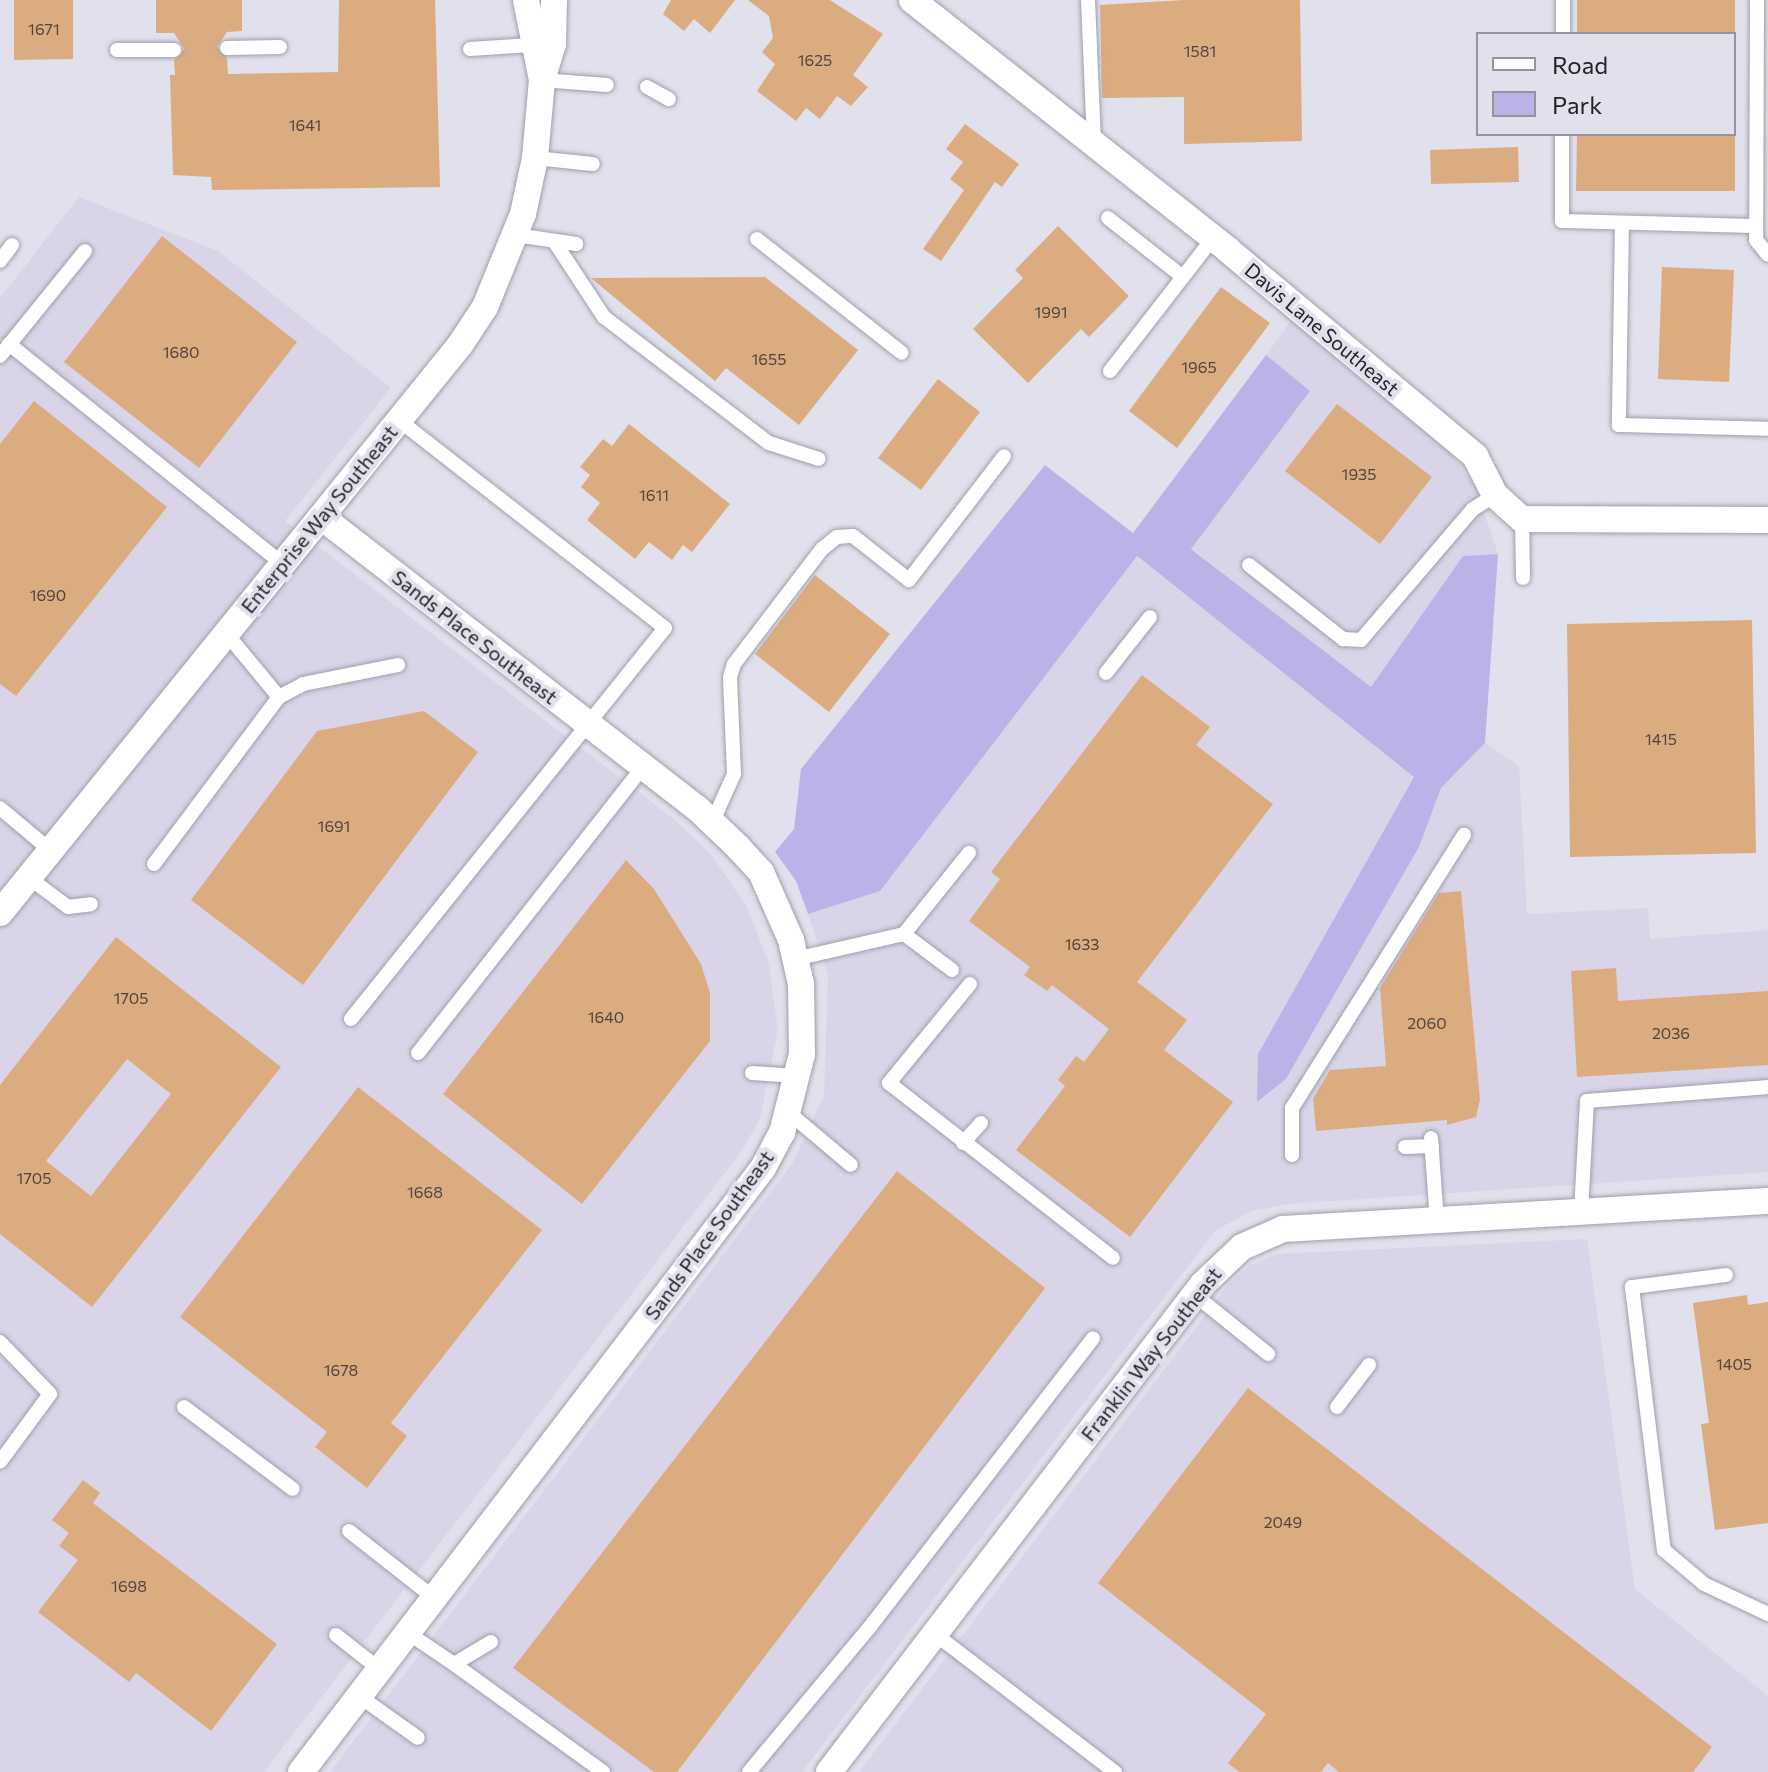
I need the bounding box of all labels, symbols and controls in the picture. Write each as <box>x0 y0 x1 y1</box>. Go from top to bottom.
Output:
house number: 1671 <box>28 19 60 39</box>
legend <box>1476 32 1736 136</box>
house number: 1581 <box>1184 41 1216 61</box>
house number: 1625 <box>798 50 832 70</box>
text: Road <box>1552 50 1608 79</box>
text: Park <box>1552 90 1602 119</box>
house number: 1641 <box>289 115 321 135</box>
street label: Davis Lane Southeast <box>1240 258 1404 400</box>
house number: 1991 <box>1034 302 1068 322</box>
house number: 1680 <box>163 342 199 362</box>
house number: 1655 <box>752 349 786 369</box>
house number: 1965 <box>1181 357 1217 377</box>
street label: Enterprise Way Southeast <box>236 420 402 618</box>
house number: 1935 <box>1342 464 1376 484</box>
house number: 1611 <box>639 485 669 505</box>
street label: Sands Place Southeast <box>388 565 562 709</box>
house number: 1690 <box>30 585 66 605</box>
house number: 1415 <box>1645 729 1677 749</box>
house number: 1691 <box>318 816 350 836</box>
house number: 1633 <box>1065 934 1099 954</box>
house number: 1705 <box>114 988 148 1008</box>
house number: 1640 <box>588 1007 624 1027</box>
house number: 2060 <box>1407 1013 1447 1033</box>
house number: 2036 <box>1652 1023 1690 1043</box>
street label: Sands Place Southeast <box>640 1146 778 1324</box>
house number: 1705 <box>17 1168 51 1188</box>
house number: 1668 <box>407 1182 443 1202</box>
street label: Franklin Way Southeast <box>1076 1262 1226 1446</box>
house number: 1405 <box>1716 1354 1752 1374</box>
house number: 1678 <box>324 1360 358 1380</box>
house number: 2049 <box>1264 1512 1302 1532</box>
house number: 1698 <box>111 1576 147 1596</box>

